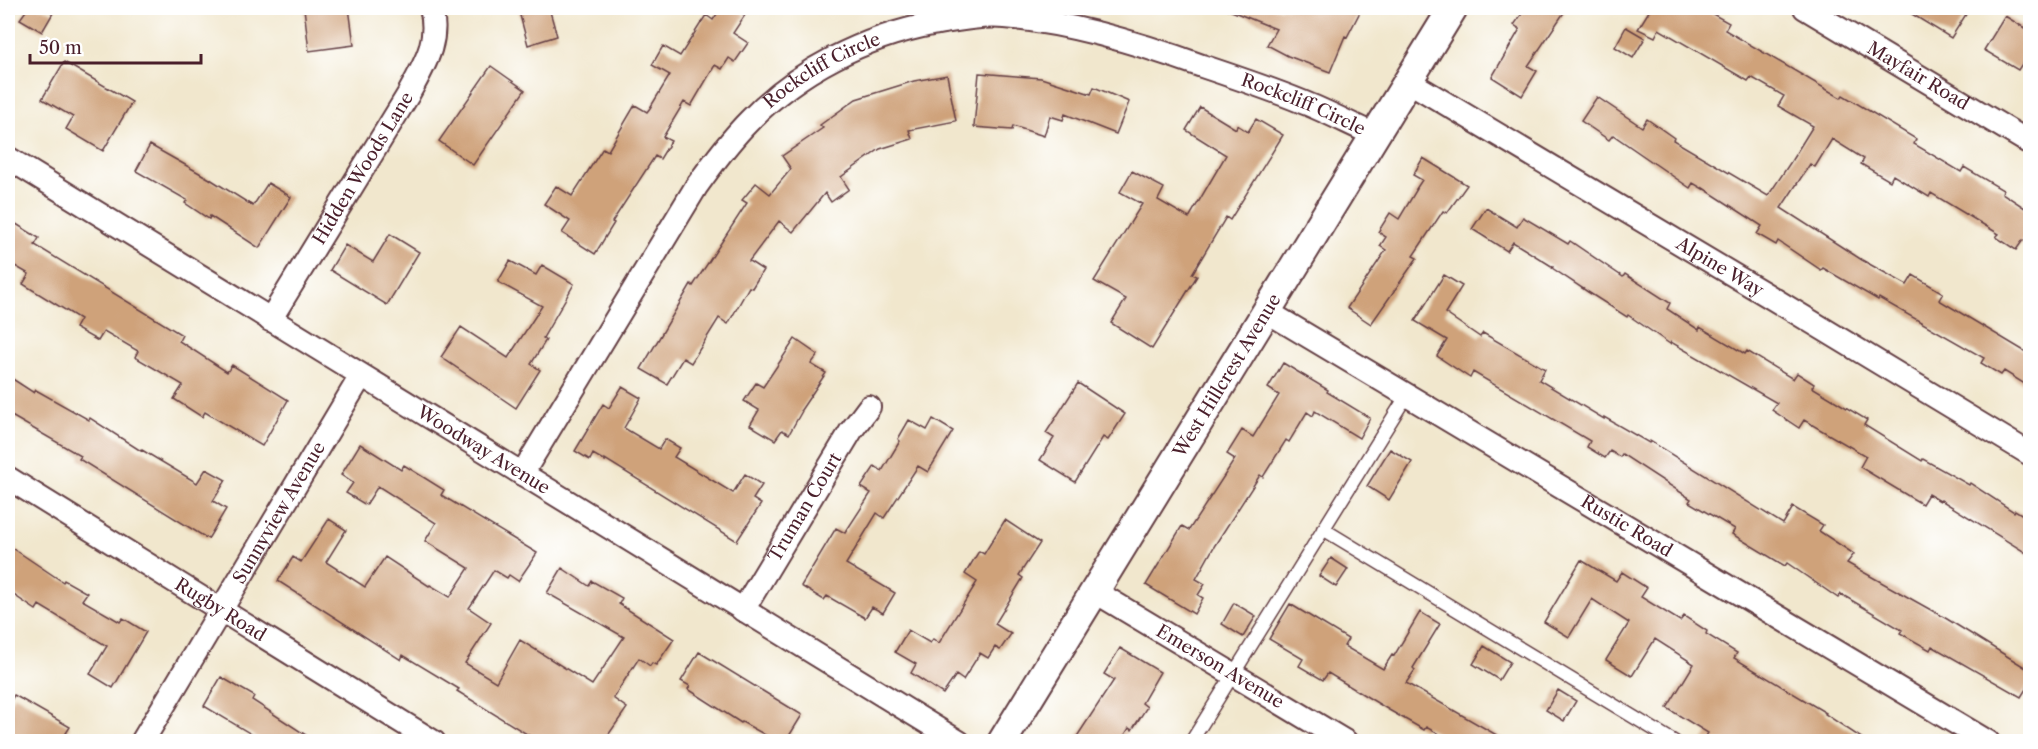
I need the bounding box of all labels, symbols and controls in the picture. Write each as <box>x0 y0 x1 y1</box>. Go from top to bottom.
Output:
scale bar <box>30 27 201 65</box>
street label: Rockcliff Circle <box>759 28 883 113</box>
text: 50 m <box>39 37 82 59</box>
street label: Mayfair Road <box>1863 37 1973 115</box>
street label: Rockcliff Circle <box>1238 69 1369 140</box>
street label: Hidden Woods Lane <box>308 88 418 249</box>
street label: Alpine Way <box>1671 232 1768 302</box>
street label: West Hillcrest Avenue <box>1168 290 1286 462</box>
street label: Woodway Avenue <box>412 400 554 499</box>
street label: Sunnyview Avenue <box>228 438 330 588</box>
street label: Truman Court <box>764 448 847 566</box>
street label: Rustic Road <box>1577 491 1676 562</box>
street label: Rugby Road <box>171 573 270 646</box>
street label: Emerson Avenue <box>1152 620 1288 713</box>

